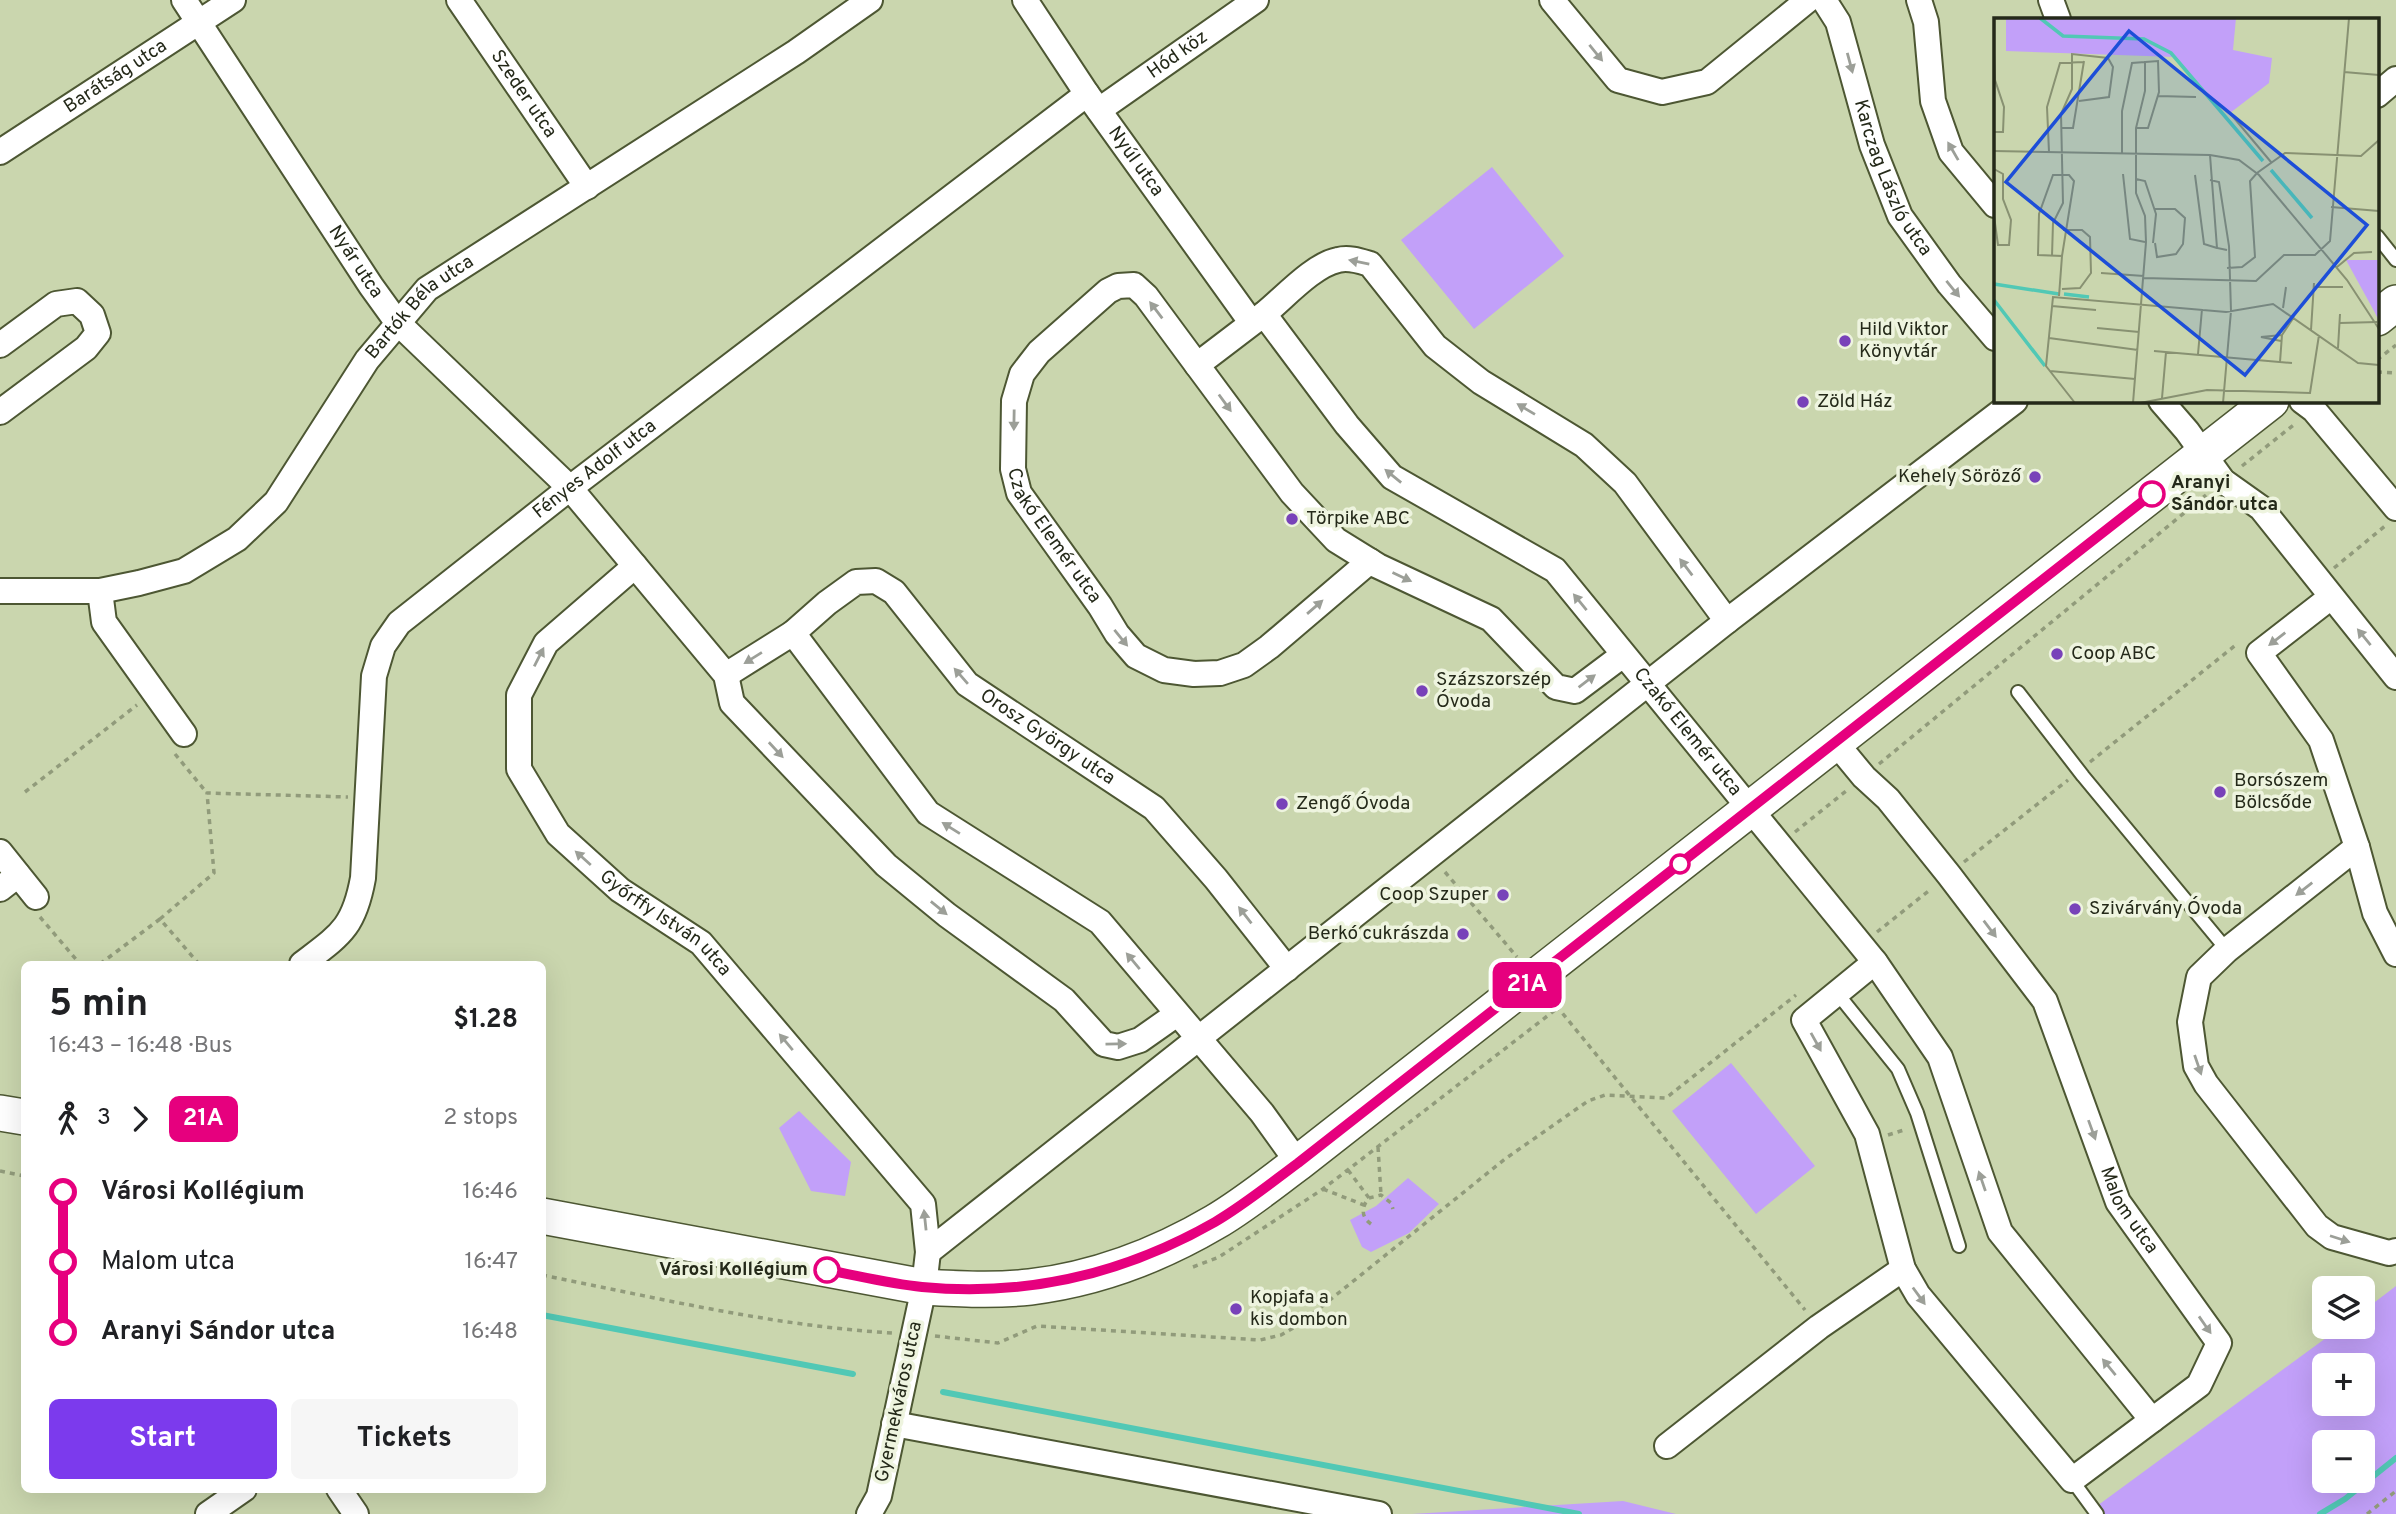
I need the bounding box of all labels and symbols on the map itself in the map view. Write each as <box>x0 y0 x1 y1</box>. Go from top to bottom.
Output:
inset map <box>1994 18 2378 402</box>
street label: Hód köz <box>1143 25 1213 84</box>
street label: Barátság utca <box>59 34 172 119</box>
one-way arrow <box>1588 43 1603 61</box>
street label: Szeder utca <box>485 45 562 143</box>
one-way arrow <box>1845 52 1855 73</box>
street label: Karczag László utca <box>1848 97 1937 261</box>
street label: Nyúl utca <box>1102 122 1169 201</box>
one-way arrow <box>1947 142 1959 161</box>
street label: Nyár utca <box>323 221 388 303</box>
street label: Bartók Béla utca <box>361 250 478 365</box>
one-way arrow <box>1348 256 1370 267</box>
one-way arrow <box>1946 279 1961 297</box>
one-way arrow <box>1150 301 1164 319</box>
place label: Hild Viktor Könyvtár <box>1859 318 1949 364</box>
marker: Hild Viktor Könyvtár <box>1837 333 1853 349</box>
place label: Zöld Ház <box>1817 390 1893 414</box>
one-way arrow <box>1218 394 1232 412</box>
marker: Zöld Ház <box>1795 394 1811 410</box>
one-way arrow <box>1516 403 1536 416</box>
one-way arrow <box>1008 409 1020 431</box>
street label: Fényes Adolf utca <box>528 414 661 525</box>
street label: Czakó Elemér utca <box>1001 465 1106 608</box>
place label: Kehely Söröző <box>1898 465 2022 489</box>
one-way arrow <box>1385 469 1402 484</box>
marker: Kehely Söröző <box>2027 469 2043 485</box>
place label: Aranyi Sándor utca <box>2171 471 2278 517</box>
marker: Aranyi Sándor utca <box>2139 481 2165 507</box>
place label: Törpike ABC <box>1306 507 1410 531</box>
marker: Törpike ABC <box>1284 511 1300 527</box>
one-way arrow <box>1678 558 1693 576</box>
one-way arrow <box>1392 571 1412 583</box>
one-way arrow <box>1573 593 1588 610</box>
one-way arrow <box>1306 600 1324 615</box>
one-way arrow <box>2356 628 2371 646</box>
one-way arrow <box>1114 629 1129 647</box>
one-way arrow <box>2269 631 2287 646</box>
place label: Coop ABC <box>2071 642 2156 666</box>
marker: Coop ABC <box>2049 646 2065 662</box>
one-way arrow <box>533 647 544 667</box>
one-way arrow <box>743 652 762 665</box>
street label: Czakó Elemér utca <box>1628 663 1747 801</box>
one-way arrow <box>953 667 969 685</box>
place label: Százszorszép Óvoda <box>1436 668 1551 714</box>
one-way arrow <box>1578 674 1596 689</box>
marker: Százszorszép Óvoda <box>1414 683 1430 699</box>
street label: Orosz György utca <box>975 684 1119 791</box>
one-way arrow <box>768 741 784 758</box>
place label: Borsószem Bölcsőde <box>2234 769 2328 815</box>
marker: Borsószem Bölcsőde <box>2212 784 2228 800</box>
place label: Zengő Óvoda <box>1296 791 1410 816</box>
marker: Zengő Óvoda <box>1274 796 1290 812</box>
one-way arrow <box>942 822 961 835</box>
one-way arrow <box>575 850 592 866</box>
unlabelled marker <box>1670 854 1690 874</box>
street label: Győrffy István utca <box>594 865 736 981</box>
one-way arrow <box>2295 881 2313 896</box>
place label: Coop Szuper <box>1379 883 1490 907</box>
marker: Coop Szuper <box>1495 887 1511 903</box>
place label: Szivárvány Óvoda <box>2089 896 2242 921</box>
one-way arrow <box>931 900 948 915</box>
marker: Szivárvány Óvoda <box>2067 901 2083 917</box>
one-way arrow <box>1238 906 1252 924</box>
one-way arrow <box>1983 920 1997 938</box>
place label: Berkó cukrászda <box>1308 922 1449 946</box>
marker: Berkó cukrászda <box>1455 926 1471 942</box>
one-way arrow <box>1126 953 1141 971</box>
line badge: 21A <box>1487 962 1567 1008</box>
one-way arrow <box>1810 1033 1822 1052</box>
one-way arrow <box>779 1034 794 1051</box>
one-way arrow <box>1105 1039 1127 1050</box>
one-way arrow <box>2194 1055 2204 1076</box>
one-way arrow <box>2087 1119 2098 1140</box>
street label: Malom utca <box>2094 1163 2163 1259</box>
one-way arrow <box>1976 1170 1987 1191</box>
one-way arrow <box>919 1208 930 1230</box>
one-way arrow <box>2330 1234 2351 1244</box>
marker: Városi Kollégium <box>814 1257 840 1283</box>
place label: Városi Kollégium <box>659 1258 808 1282</box>
place label: Kopjafa a kis dombon <box>1250 1286 1348 1332</box>
one-way arrow <box>1912 1287 1926 1305</box>
marker: Kopjafa a kis dombon <box>1228 1301 1244 1317</box>
one-way arrow <box>2198 1316 2212 1334</box>
street label: Gyermekváros utca <box>870 1319 928 1485</box>
one-way arrow <box>2102 1358 2117 1375</box>

